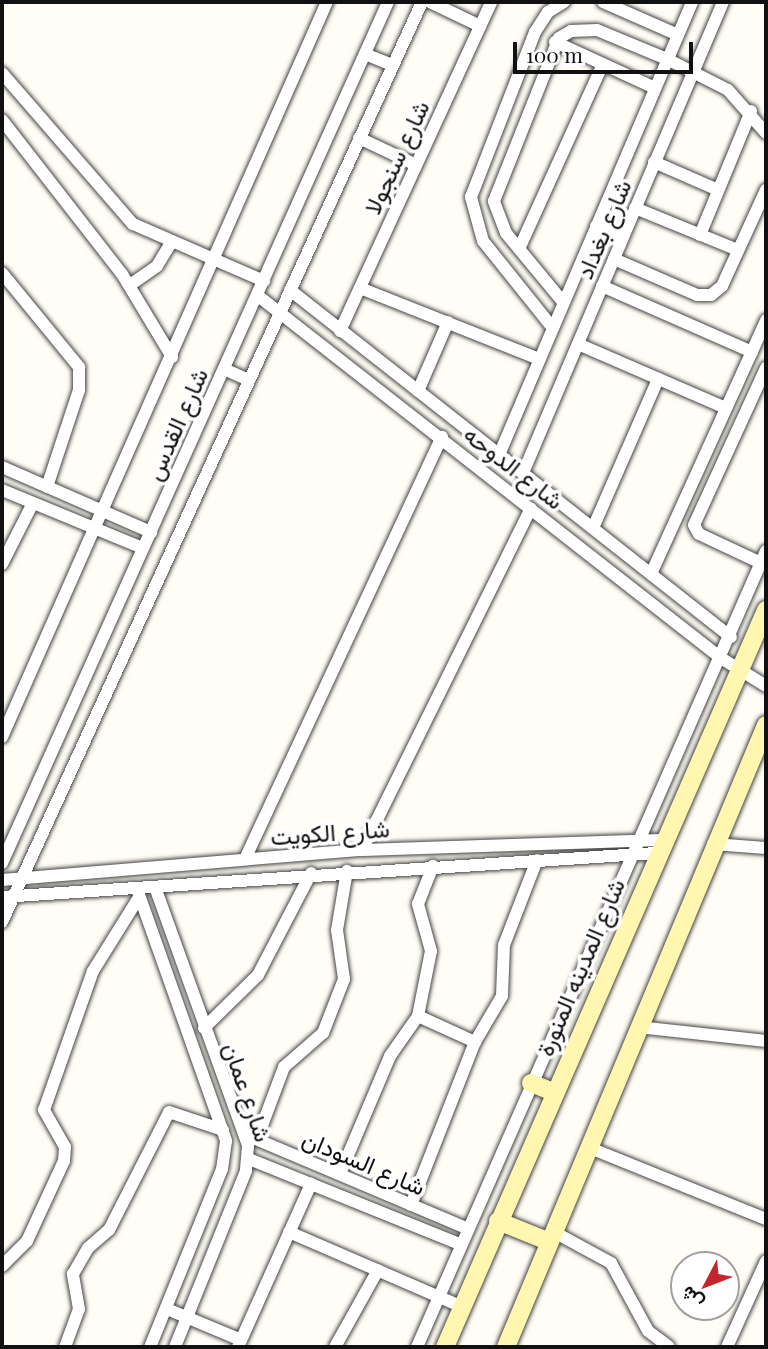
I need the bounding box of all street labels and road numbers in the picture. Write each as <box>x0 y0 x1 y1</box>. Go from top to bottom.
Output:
street label: شارع سنجولا <box>357 96 435 218</box>
street label: شارع بغداد <box>569 175 637 283</box>
street label: شارع القدس <box>138 363 214 485</box>
street label: شارع الدوحه <box>458 419 570 515</box>
street label: شارع الكويت <box>269 813 391 851</box>
street label: شارع المدينه المنورة <box>530 874 630 1060</box>
street label: شارع عمان <box>218 1039 278 1145</box>
street label: شارع السودان <box>298 1123 430 1201</box>

